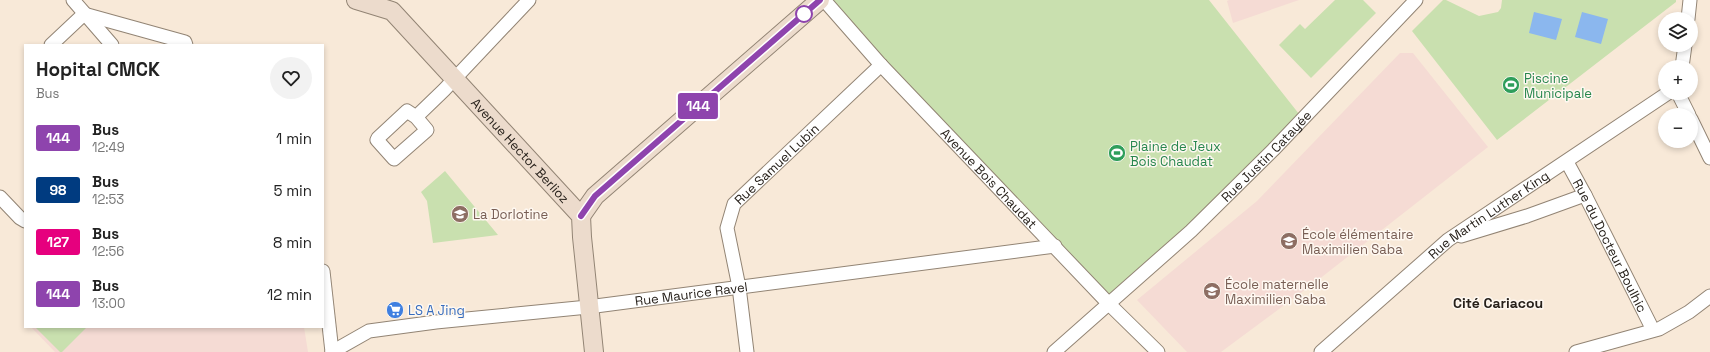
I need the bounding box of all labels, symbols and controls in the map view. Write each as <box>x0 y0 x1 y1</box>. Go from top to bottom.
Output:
unlabelled marker <box>795 5 813 23</box>
map controls <box>1658 12 1698 148</box>
button: layers <box>1658 12 1698 52</box>
text: Hopital CMCK <box>36 57 160 82</box>
button: heart <box>270 57 312 99</box>
button: + <box>1658 60 1698 100</box>
place label: Piscine Municipale <box>1524 70 1592 102</box>
sports icon: Piscine Municipale <box>1501 75 1521 95</box>
text: Bus <box>36 85 59 102</box>
line badge: 144 <box>675 93 721 119</box>
street label: Avenue Hector Berlioz <box>468 94 573 207</box>
text: 144 <box>686 97 710 115</box>
street label: Rue Justin Catayée <box>1217 107 1315 205</box>
button: − <box>1658 108 1698 148</box>
text: Bus <box>92 120 119 139</box>
street label: Rue Samuel Lubin <box>730 120 822 208</box>
street label: Avenue Bois Chaudat <box>937 125 1041 232</box>
text: 144 <box>46 129 70 147</box>
text: 1 min <box>276 129 312 148</box>
place label: Plaine de Jeux Bois Chaudat <box>1130 138 1221 170</box>
text: 12:49 <box>92 139 125 156</box>
sports icon: Plaine de Jeux Bois Chaudat <box>1107 143 1127 163</box>
street label: Rue Martin Luther King <box>1424 167 1552 262</box>
text: Bus <box>92 172 119 191</box>
street label: Rue du Docteur Boulhic <box>1569 176 1651 315</box>
text: 98 <box>49 181 67 199</box>
text: 5 min <box>273 181 312 200</box>
text: 12:53 <box>92 191 124 208</box>
school or university icon: La Dorlotine <box>450 204 470 224</box>
place label: La Dorlotine <box>473 206 548 223</box>
text: Bus <box>92 224 119 243</box>
place label: École élémentaire Maximilien Saba <box>1302 226 1414 258</box>
school or university icon: École élémentaire Maximilien Saba <box>1279 231 1299 251</box>
text: 127 <box>47 233 69 251</box>
text: 8 min <box>273 233 312 252</box>
text: 12:56 <box>92 243 124 260</box>
text: Bus <box>92 276 119 295</box>
place label: École maternelle Maximilien Saba <box>1225 276 1329 308</box>
street label: Rue Maurice Ravel <box>634 278 749 309</box>
school or university icon: École maternelle Maximilien Saba <box>1202 281 1222 301</box>
text: 144 <box>46 285 70 303</box>
text: 12 min <box>267 285 312 304</box>
district label: Cité Cariacou <box>1453 294 1543 312</box>
text: 13:00 <box>92 295 125 312</box>
supermarket icon: LS A Jing <box>385 300 405 320</box>
place label: LS A Jing <box>408 302 465 319</box>

